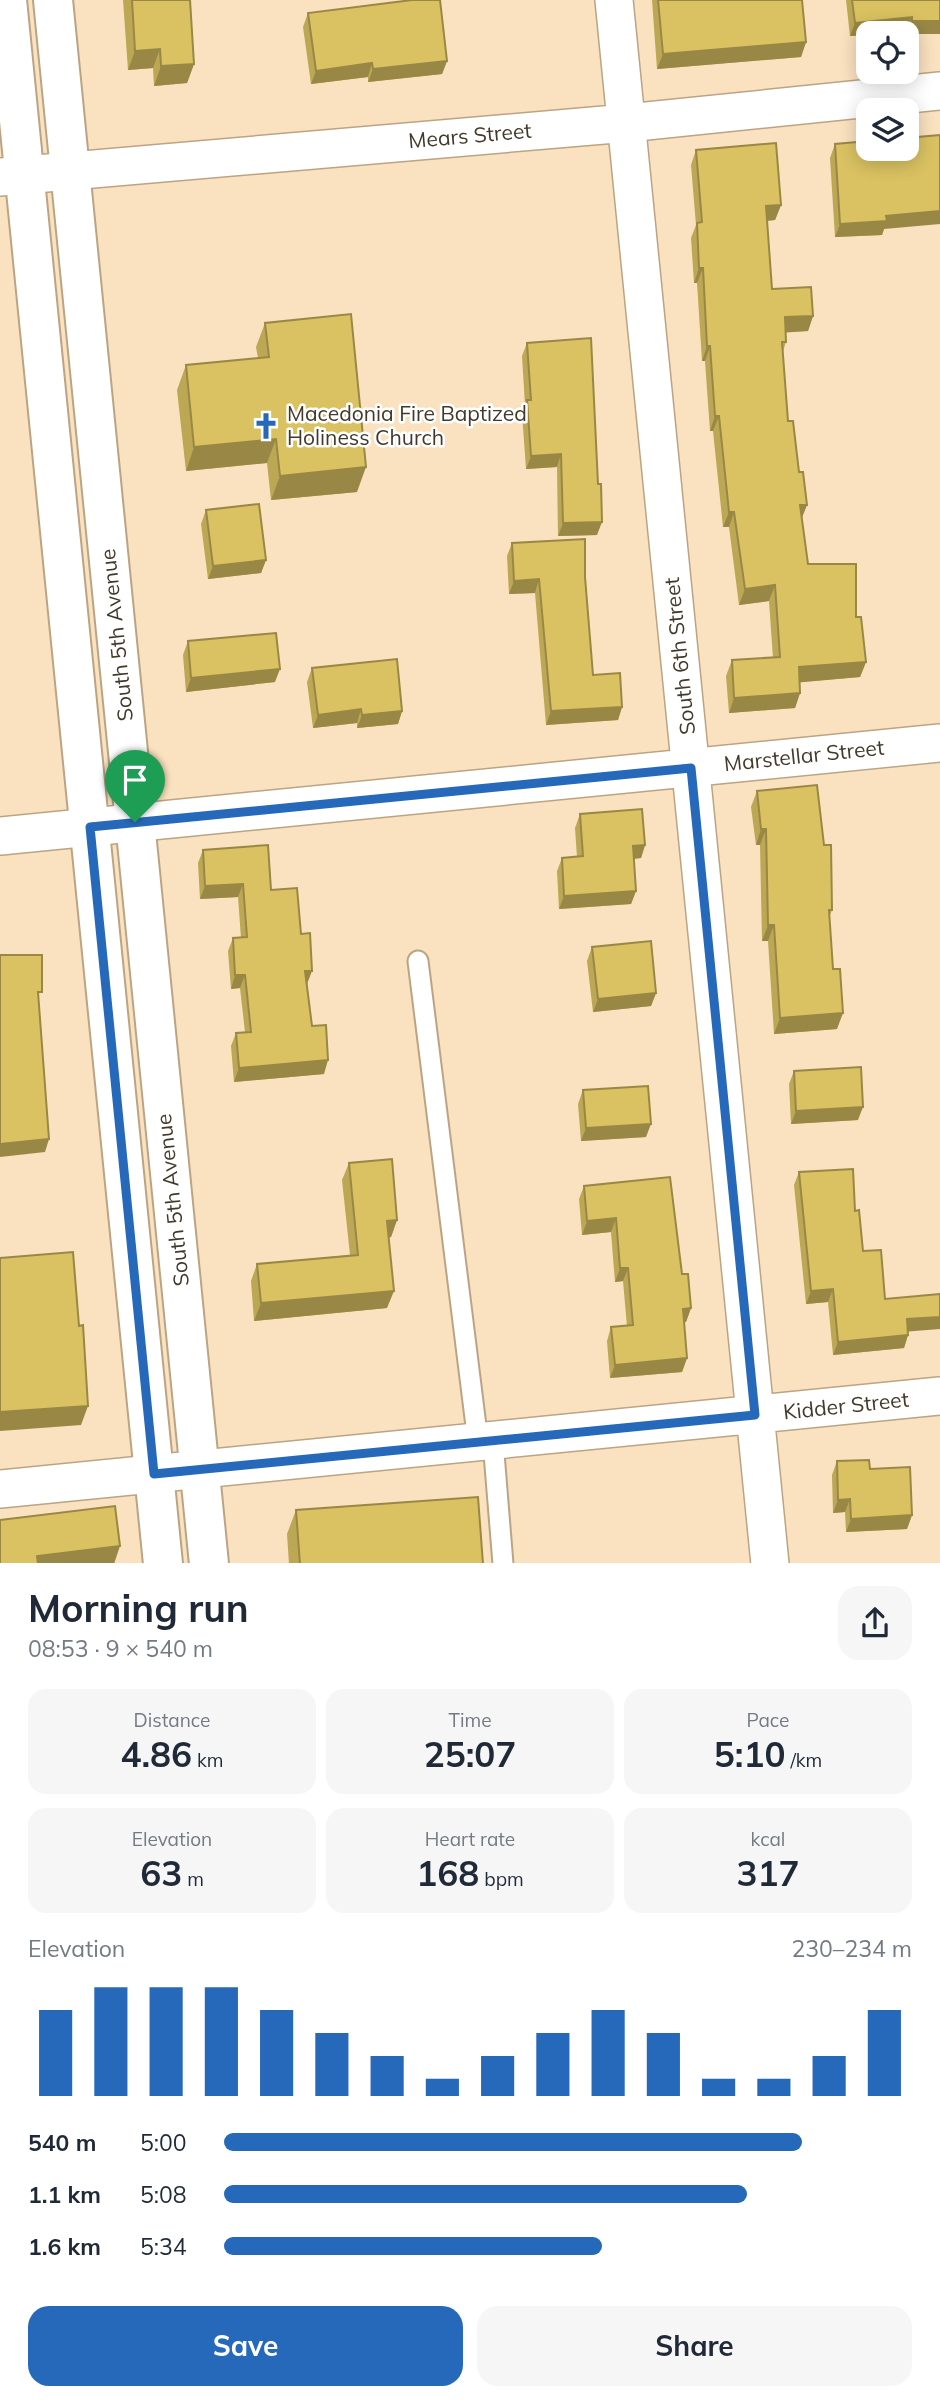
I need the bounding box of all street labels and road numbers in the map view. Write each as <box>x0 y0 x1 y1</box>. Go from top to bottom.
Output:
street label: Mears Street <box>407 117 533 153</box>
street label: South 5th Avenue <box>94 548 138 723</box>
street label: South 6th Street <box>658 576 700 736</box>
street label: Marstellar Street <box>723 734 885 776</box>
street label: South 5th Avenue <box>150 1113 194 1288</box>
street label: Kidder Street <box>782 1385 910 1425</box>

